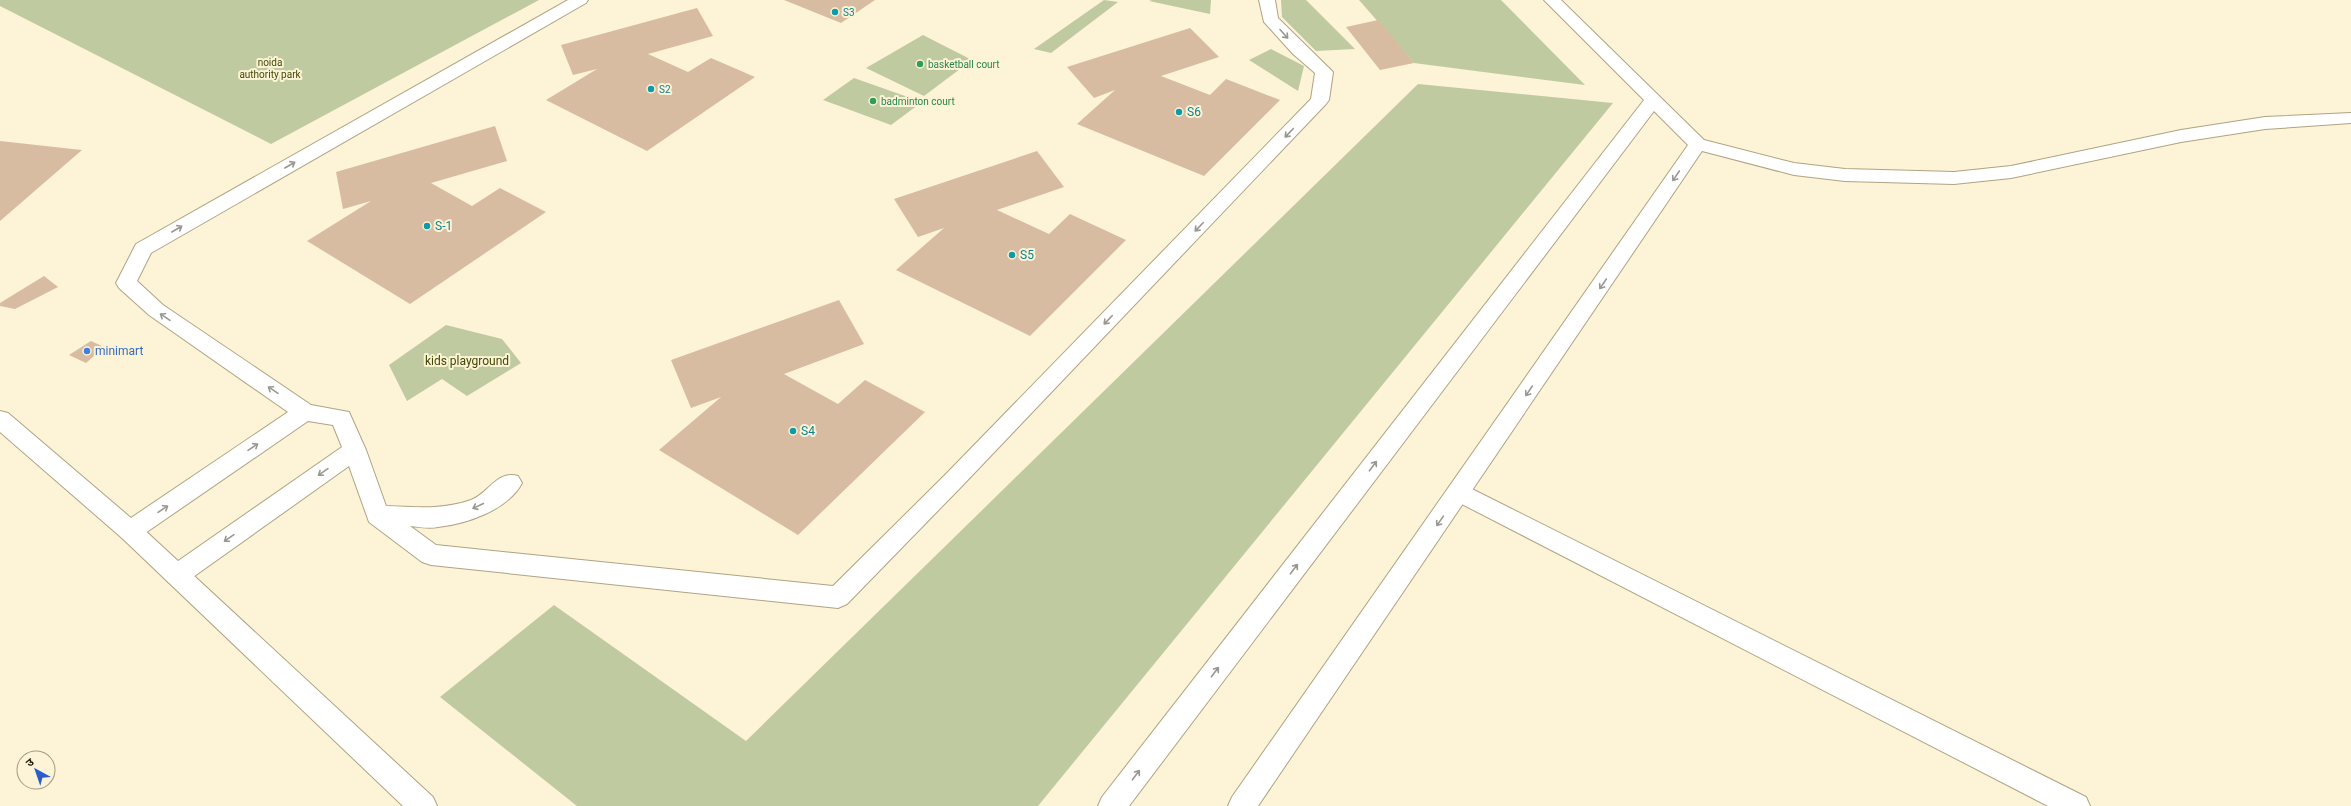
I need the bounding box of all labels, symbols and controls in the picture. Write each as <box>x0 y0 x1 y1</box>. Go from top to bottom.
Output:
marker: S3 <box>830 7 840 17</box>
place label: S3 <box>843 7 855 18</box>
one-way arrow <box>1279 28 1288 38</box>
park label: noida authority park <box>239 57 302 80</box>
marker: basketball court <box>915 59 925 69</box>
place label: basketball court <box>928 59 1000 70</box>
marker: S2 <box>646 84 656 94</box>
place label: S2 <box>659 84 671 95</box>
marker: badminton court <box>868 96 878 106</box>
place label: badminton court <box>881 96 955 107</box>
place label: S6 <box>1187 105 1201 119</box>
marker: S6 <box>1174 107 1184 117</box>
one-way arrow <box>1284 128 1294 138</box>
one-way arrow <box>284 161 296 168</box>
one-way arrow <box>1672 171 1680 182</box>
place label: S-1 <box>435 219 452 233</box>
marker: S-1 <box>422 221 432 231</box>
one-way arrow <box>1194 222 1203 232</box>
one-way arrow <box>171 225 183 233</box>
place label: S5 <box>1020 248 1034 262</box>
marker: S5 <box>1007 250 1017 260</box>
one-way arrow <box>1599 278 1607 289</box>
one-way arrow <box>160 313 171 321</box>
one-way arrow <box>1103 315 1113 325</box>
place label: minimart <box>95 344 143 358</box>
marker: minimart <box>82 346 92 356</box>
park label: kids playground <box>425 354 509 368</box>
one-way arrow <box>1525 385 1533 396</box>
one-way arrow <box>267 386 278 394</box>
place label: S4 <box>801 424 815 438</box>
marker: S4 <box>788 426 798 436</box>
one-way arrow <box>248 443 259 451</box>
one-way arrow <box>1369 460 1377 471</box>
one-way arrow <box>318 468 329 476</box>
one-way arrow <box>473 503 485 510</box>
one-way arrow <box>157 505 168 513</box>
one-way arrow <box>1436 516 1444 527</box>
one-way arrow <box>224 534 235 542</box>
one-way arrow <box>1290 563 1298 574</box>
one-way arrow <box>1211 666 1219 677</box>
north arrow <box>16 750 56 790</box>
text: उ <box>23 755 37 770</box>
one-way arrow <box>1132 770 1140 781</box>

